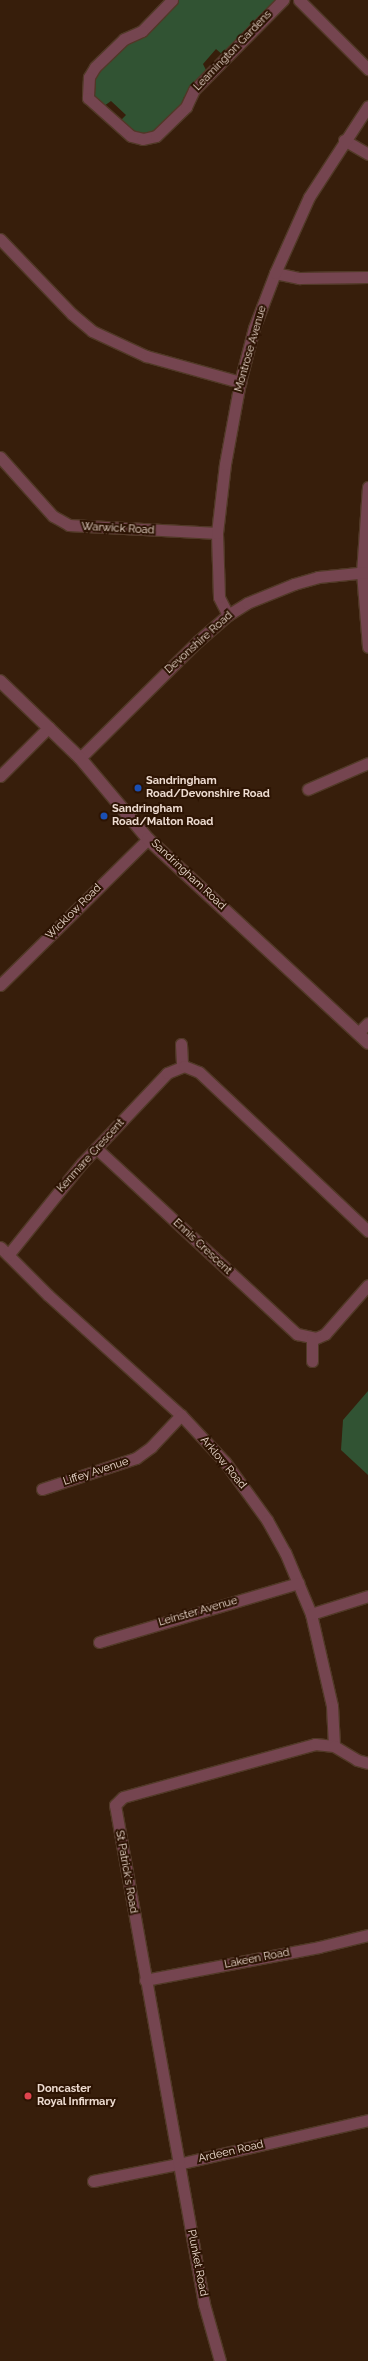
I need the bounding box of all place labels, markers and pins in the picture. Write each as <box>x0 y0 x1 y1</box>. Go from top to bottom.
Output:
place label: Sandringham Road/Devonshire Road <box>146 775 270 801</box>
marker: Sandringham Road/Devonshire Road <box>133 783 143 793</box>
place label: Sandringham Road/Malton Road <box>112 803 213 829</box>
marker: Sandringham Road/Malton Road <box>99 811 109 821</box>
place label: Doncaster Royal Infirmary <box>37 2083 116 2109</box>
marker: Doncaster Royal Infirmary <box>22 2090 34 2102</box>

